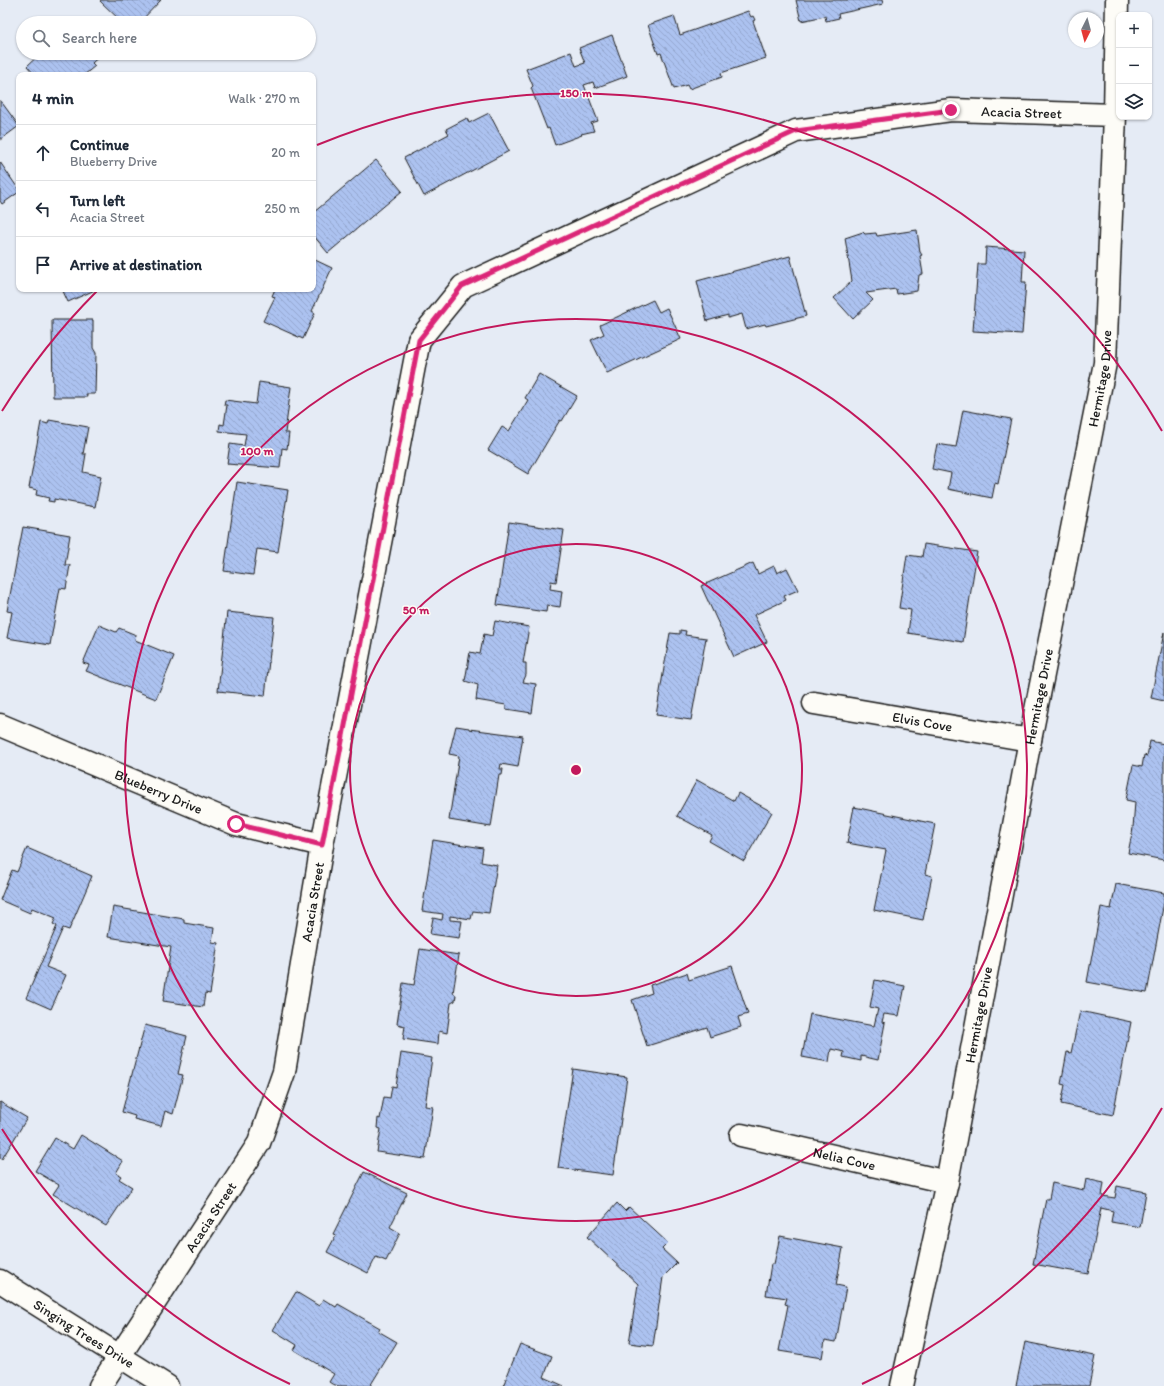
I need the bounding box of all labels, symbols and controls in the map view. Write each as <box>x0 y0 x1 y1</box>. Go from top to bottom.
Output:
north arrow <box>1068 12 1104 48</box>
map controls <box>1116 12 1152 120</box>
button: + <box>1116 12 1152 48</box>
search box <box>16 16 316 60</box>
icon: search <box>30 27 52 49</box>
text: Search here <box>62 29 137 47</box>
button: − <box>1116 48 1152 84</box>
button: layers <box>1116 84 1152 120</box>
text: 150 m <box>560 86 593 100</box>
text: 4 min <box>32 88 74 108</box>
text: Walk · 270 m <box>228 91 300 106</box>
route end <box>942 101 960 119</box>
street label: Acacia Street <box>981 102 1062 122</box>
text: Continue <box>70 136 129 154</box>
icon: ahead <box>32 142 54 164</box>
text: 20 m <box>271 145 300 160</box>
text: Blueberry Drive <box>70 154 157 169</box>
text: Turn left <box>70 192 125 210</box>
icon: left <box>32 198 54 220</box>
text: 250 m <box>264 201 300 216</box>
text: Acacia Street <box>70 210 145 225</box>
icon: arrive <box>32 254 54 276</box>
text: Arrive at destination <box>70 256 202 274</box>
street label: Hermitage Drive <box>1084 330 1115 428</box>
text: 100 m <box>240 444 274 458</box>
text: 50 m <box>403 603 430 617</box>
street label: Hermitage Drive <box>1021 647 1057 746</box>
street label: Elvis Cove <box>891 708 954 735</box>
centre of rings <box>569 763 583 777</box>
street label: Blueberry Drive <box>112 766 206 818</box>
route start <box>227 815 245 833</box>
street label: Acacia Street <box>297 861 327 943</box>
street label: Hermitage Drive <box>961 965 996 1064</box>
street label: Nelia Cove <box>812 1143 878 1174</box>
street label: Acacia Street <box>181 1179 240 1255</box>
street label: Singing Trees Drive <box>30 1296 138 1372</box>

